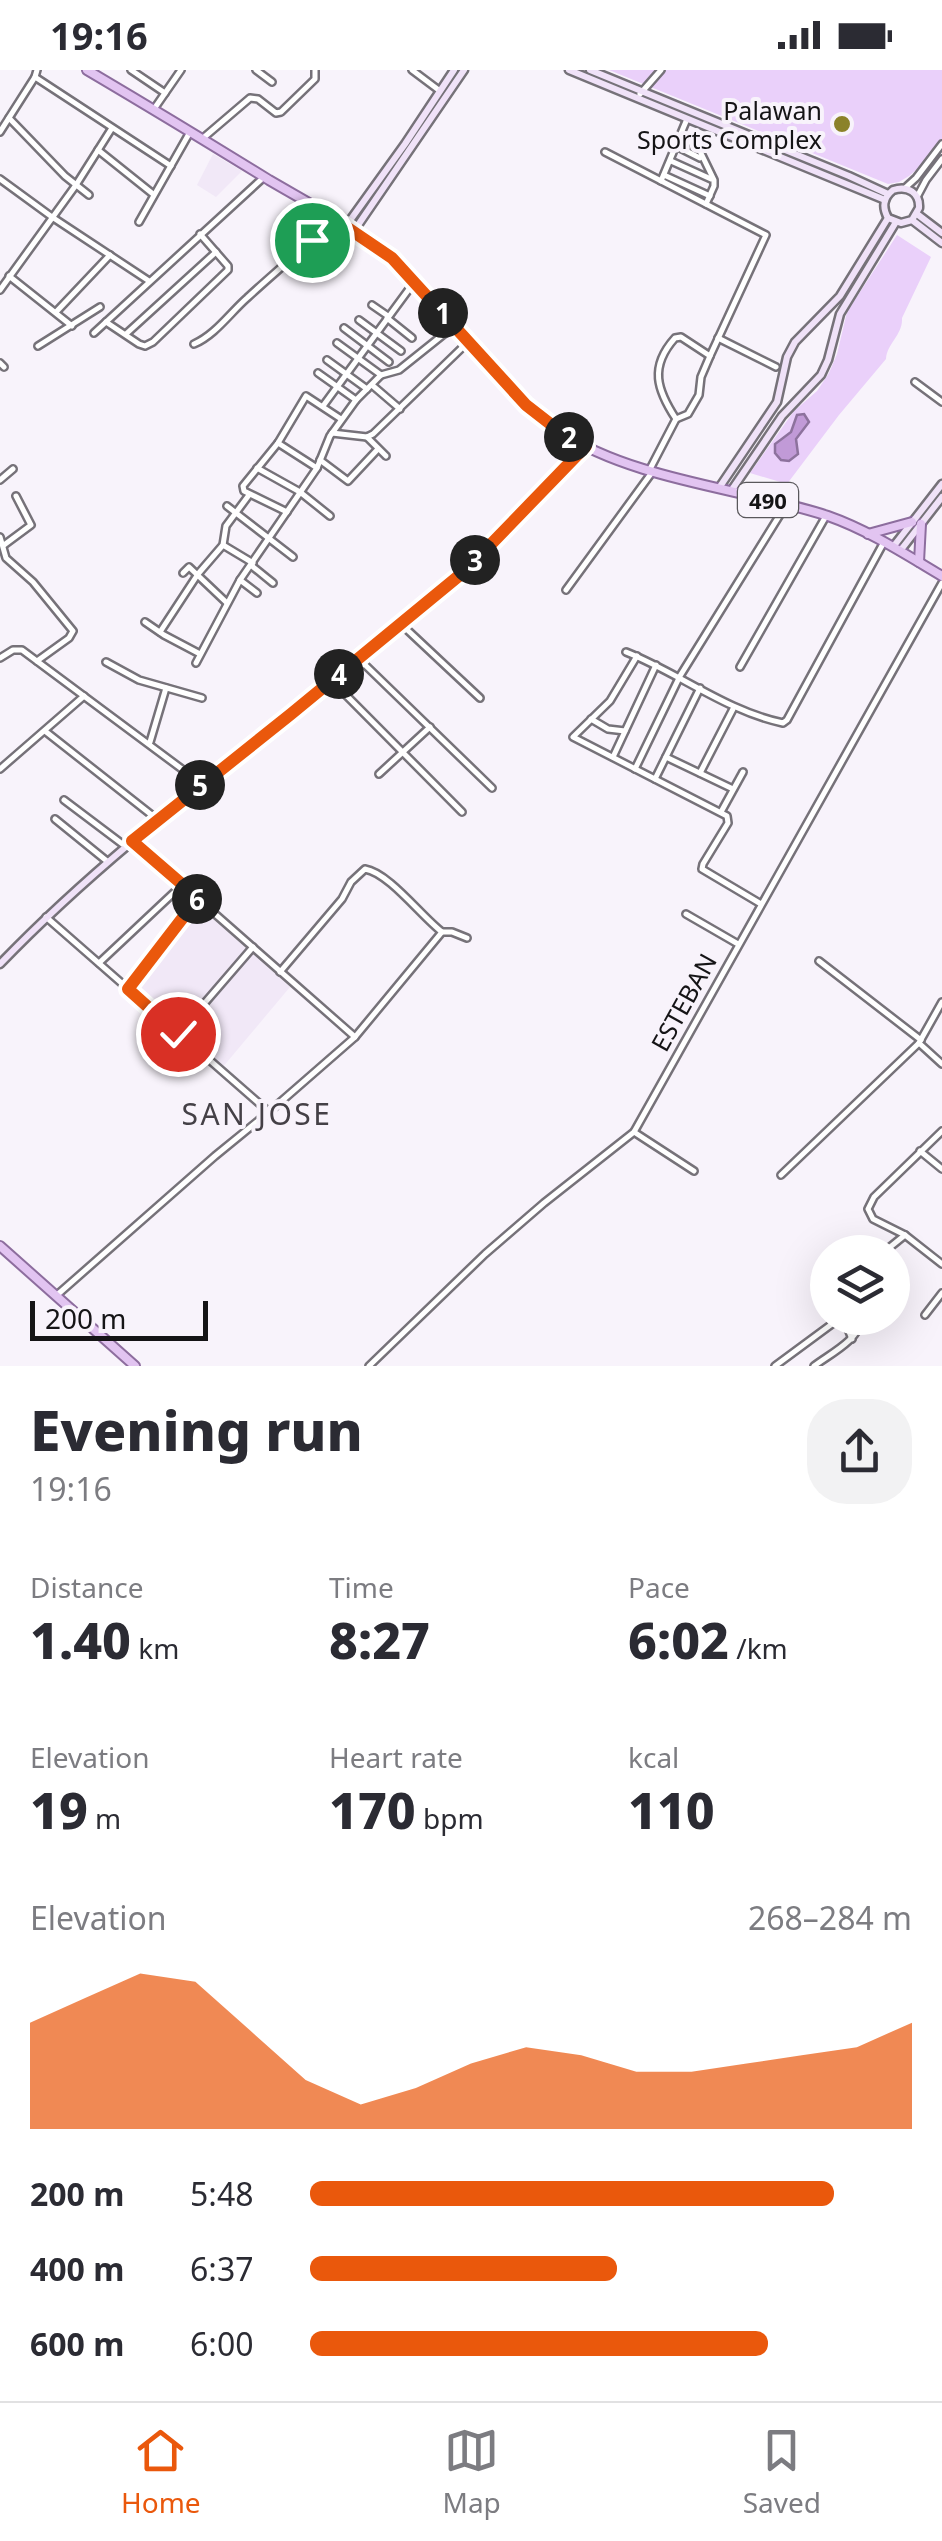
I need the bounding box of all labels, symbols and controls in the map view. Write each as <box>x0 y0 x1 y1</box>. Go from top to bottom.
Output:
text: 19:16 <box>50 9 148 61</box>
place label: Palawan Sports Complex <box>637 93 822 156</box>
marker: Palawan Sports Complex <box>831 113 853 135</box>
pin <box>270 198 355 283</box>
icon: arrive <box>285 213 340 268</box>
pin: 1 <box>418 288 468 338</box>
text: 1 <box>435 294 451 332</box>
pin: 2 <box>544 412 594 462</box>
text: 2 <box>561 418 577 456</box>
road number: 490 <box>738 483 798 517</box>
pin: 3 <box>450 535 500 585</box>
text: 3 <box>467 541 483 579</box>
pin: 4 <box>314 649 364 699</box>
text: 4 <box>331 655 347 693</box>
pin: 5 <box>175 760 225 810</box>
text: 5 <box>192 766 208 804</box>
pin: 6 <box>172 874 222 924</box>
text: 6 <box>189 880 205 918</box>
street label: ESTEBAN <box>642 947 724 1057</box>
pin <box>136 992 221 1077</box>
icon: check <box>151 1007 206 1062</box>
district label: SAN JOSE <box>181 1093 333 1134</box>
map controls <box>810 1235 910 1335</box>
button: layers <box>810 1235 910 1335</box>
scale bar <box>30 1296 208 1340</box>
text: 200 m <box>45 1299 127 1337</box>
text: Evening run <box>30 1392 363 1467</box>
button: share <box>807 1399 912 1504</box>
text: 19:16 <box>30 1467 112 1510</box>
text: Distance <box>30 1568 143 1606</box>
text: Time <box>329 1568 394 1606</box>
text: Pace <box>628 1568 690 1606</box>
text: 1.40 <box>30 1606 131 1674</box>
text: 8:27 <box>329 1606 430 1674</box>
text: 6:02 <box>628 1606 729 1674</box>
text: km <box>131 1629 179 1667</box>
text: /km <box>729 1629 788 1667</box>
text: Elevation <box>30 1738 150 1776</box>
text: Heart rate <box>329 1738 463 1776</box>
text: kcal <box>628 1738 679 1776</box>
text: 19 <box>30 1776 88 1844</box>
text: 170 <box>329 1776 416 1844</box>
text: 110 <box>628 1776 715 1844</box>
text: m <box>88 1799 121 1837</box>
text: bpm <box>416 1799 484 1837</box>
text: Elevation <box>30 1896 167 1939</box>
text: 268–284 m <box>748 1896 912 1939</box>
text: 200 m <box>30 2172 124 2215</box>
text: 5:48 <box>190 2172 254 2215</box>
text: 400 m <box>30 2247 124 2290</box>
text: 6:37 <box>190 2247 254 2290</box>
text: 600 m <box>30 2322 124 2365</box>
text: 6:00 <box>190 2322 254 2365</box>
tab: Home <box>121 2423 201 2521</box>
tab: Map <box>443 2423 501 2521</box>
tab: Saved <box>743 2423 821 2521</box>

